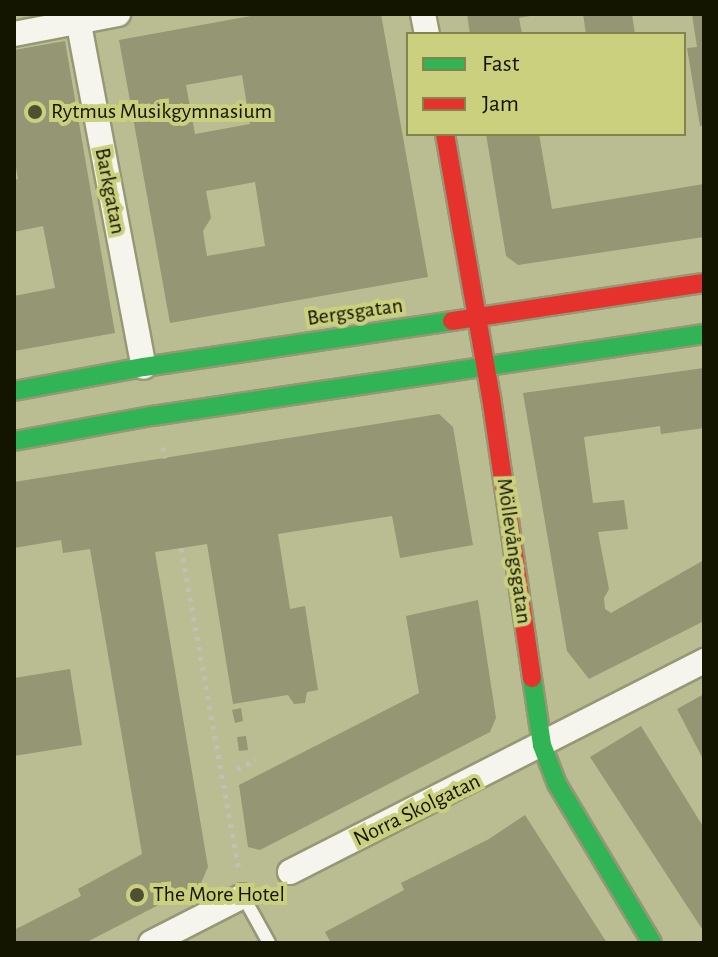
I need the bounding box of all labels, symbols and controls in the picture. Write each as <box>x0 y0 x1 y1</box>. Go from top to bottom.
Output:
legend <box>406 32 686 136</box>
text: Fast <box>482 52 519 76</box>
text: Jam <box>482 92 519 116</box>
place label: Rytmus Musikgymnasium <box>51 99 272 125</box>
marker: Rytmus Musikgymnasium <box>26 103 44 121</box>
street label: Barkgatan <box>89 146 131 236</box>
street label: Bergsgatan <box>305 292 405 332</box>
street label: Möllevångsgatan <box>491 477 537 625</box>
street label: Norra Skolgatan <box>349 768 485 852</box>
place label: The More Hotel <box>153 882 285 908</box>
marker: The More Hotel <box>128 886 146 904</box>

